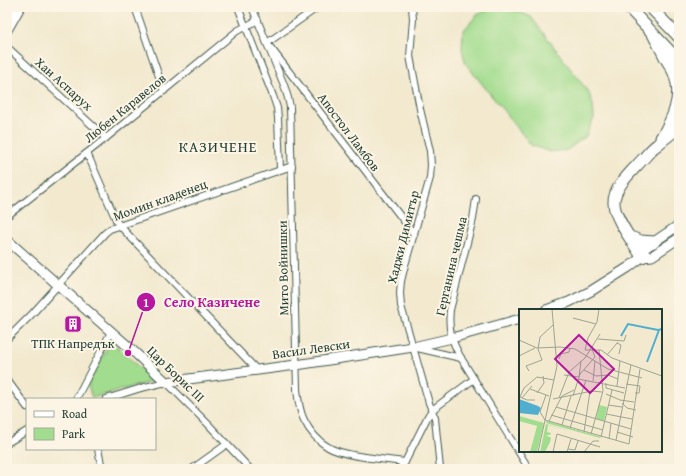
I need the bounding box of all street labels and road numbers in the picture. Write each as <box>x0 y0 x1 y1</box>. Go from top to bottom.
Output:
street label: Хан Аспарух <box>31 53 97 115</box>
street label: Любен Каравелов <box>80 69 170 147</box>
street label: Апостол Ламбов <box>313 89 385 175</box>
street label: Момин кладенец <box>110 174 210 226</box>
street label: Хаджи Димитър <box>382 188 424 286</box>
street label: Герганина чешма <box>430 214 472 318</box>
street label: Мито Войнишки <box>273 220 293 316</box>
street label: Васил Левски <box>271 334 351 364</box>
street label: Цар Борис III <box>143 342 209 406</box>

